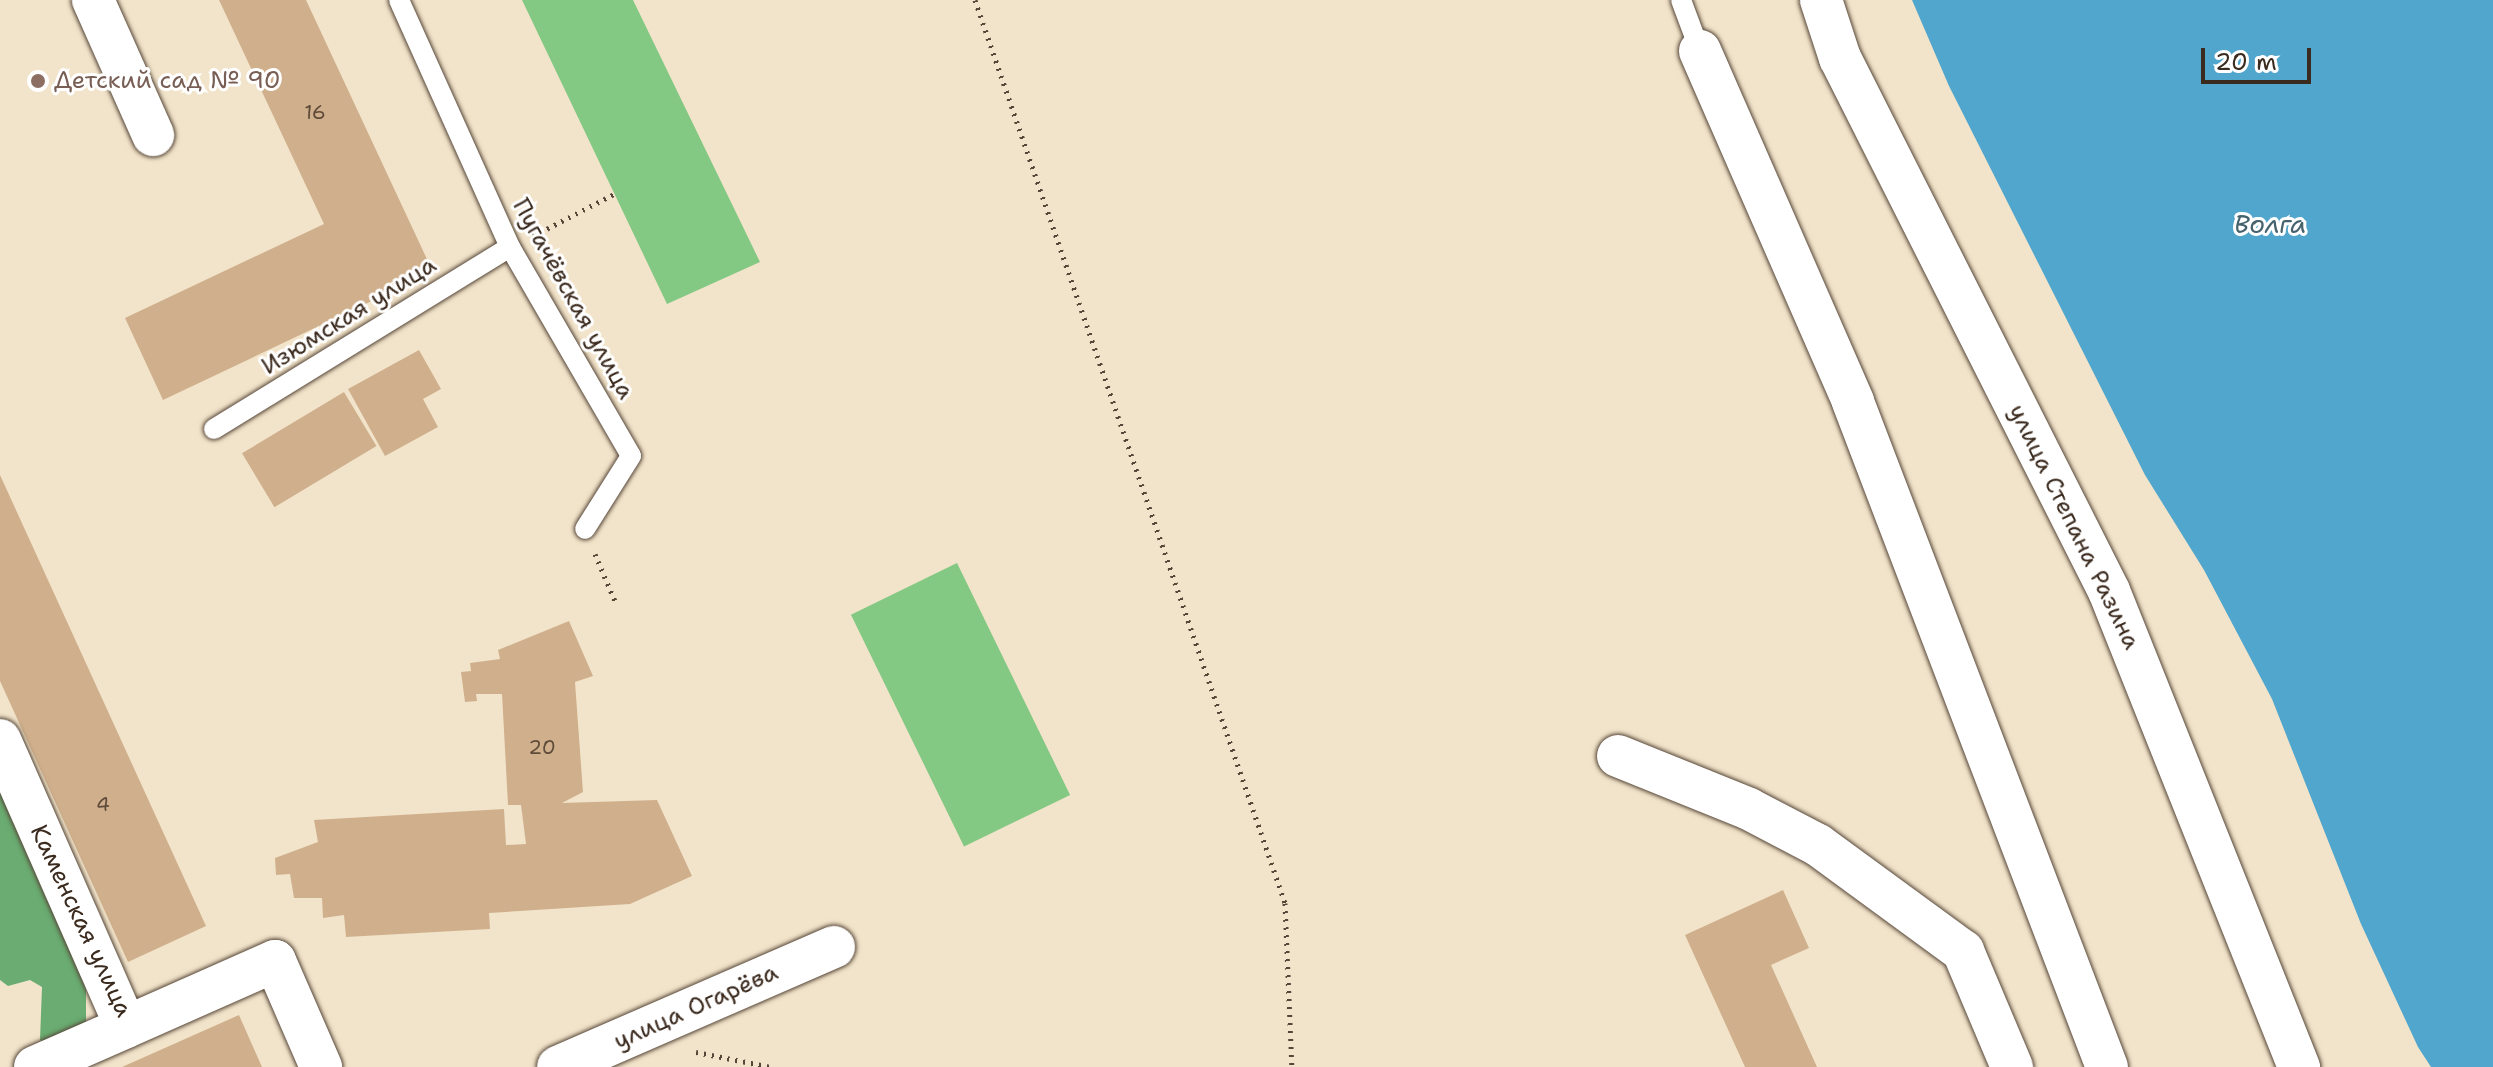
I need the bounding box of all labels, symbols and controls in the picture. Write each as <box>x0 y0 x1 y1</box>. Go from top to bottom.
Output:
scale bar <box>2205 32 2315 82</box>
text: 20 m <box>2215 46 2277 78</box>
place label: Детский сад № 90 <box>54 67 280 95</box>
marker: Детский сад № 90 <box>29 72 47 90</box>
house number: 16 <box>304 100 326 124</box>
street label: Пугачёвская улица <box>506 194 640 404</box>
water label: Волга <box>2234 208 2306 240</box>
street label: Изюмская улица <box>256 251 442 381</box>
street label: улица Степана Разина <box>2002 400 2146 654</box>
house number: 20 <box>528 735 556 759</box>
house number: 4 <box>96 792 110 816</box>
street label: Каменская улица <box>24 820 138 1022</box>
street label: улица Огарёва <box>610 958 782 1056</box>

